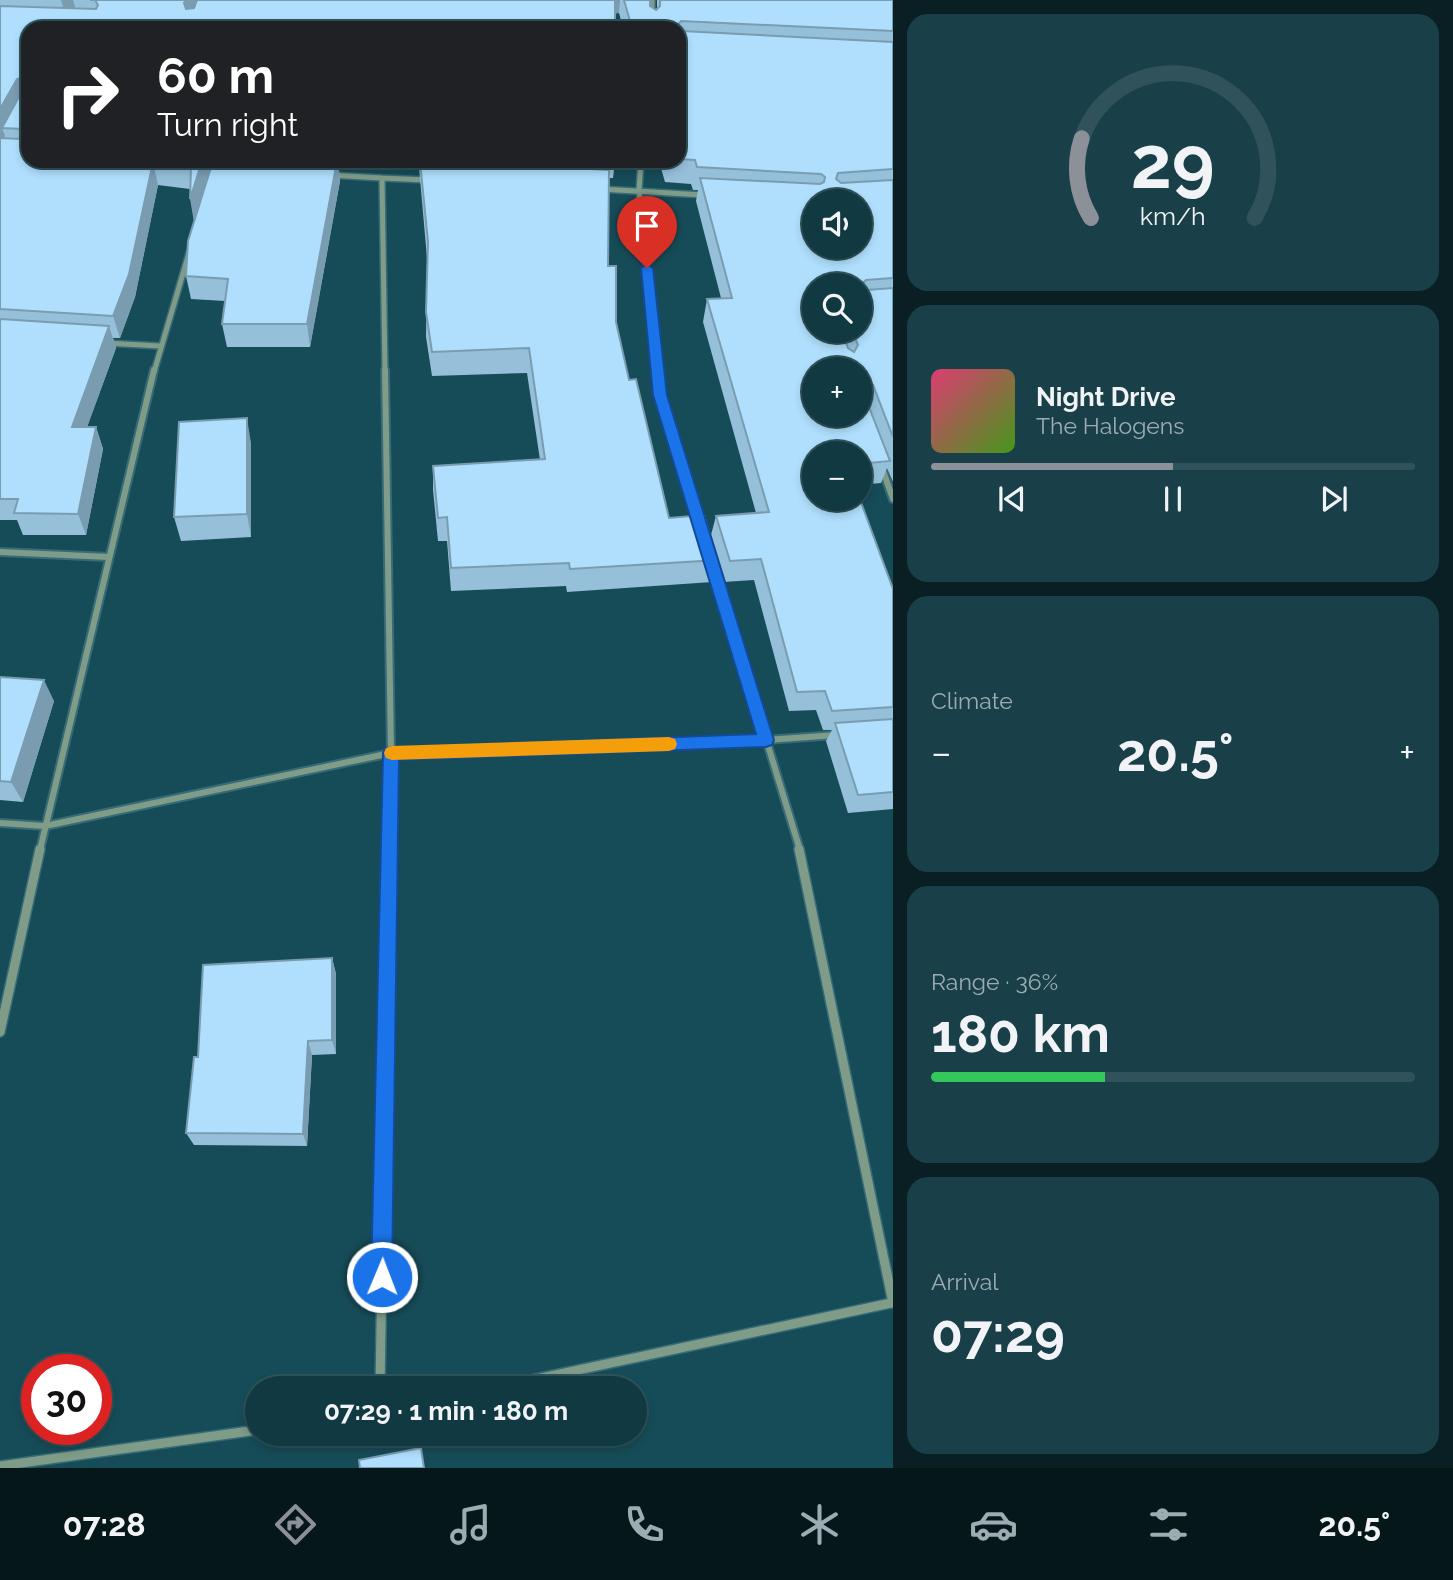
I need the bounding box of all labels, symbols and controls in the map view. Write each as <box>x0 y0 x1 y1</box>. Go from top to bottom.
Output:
text: 60 m <box>157 47 274 104</box>
icon: right <box>42 49 133 140</box>
text: Turn right <box>157 106 298 143</box>
text: 29 <box>1131 121 1215 206</box>
map controls <box>802 189 872 511</box>
button: sound <box>802 189 872 259</box>
pin <box>617 196 677 268</box>
text: km/h <box>1140 201 1206 231</box>
icon: arrive <box>628 207 666 245</box>
button: search <box>802 273 872 343</box>
button: + <box>802 357 872 427</box>
text: Night Drive <box>1036 382 1175 412</box>
text: The Halogens <box>1036 412 1184 439</box>
button: − <box>802 441 872 511</box>
icon: previous <box>993 480 1031 518</box>
icon: pause <box>1154 480 1192 518</box>
icon: next <box>1315 480 1353 518</box>
text: Climate <box>931 687 1013 714</box>
text: 20.5° <box>1117 722 1234 783</box>
text: − <box>931 730 951 775</box>
text: + <box>1399 730 1415 775</box>
text: Range · 36% <box>931 968 1058 995</box>
text: 180 km <box>931 1003 1110 1064</box>
position arrow <box>345 1240 419 1314</box>
text: Arrival <box>931 1268 998 1295</box>
text: 07:29 <box>931 1303 1065 1364</box>
speed limit sign: 30 <box>21 1354 112 1445</box>
text: 07:29 · 1 min · 180 m <box>324 1396 568 1426</box>
icon: directions <box>271 1500 320 1549</box>
icon: music <box>446 1500 495 1549</box>
icon: phone <box>620 1500 669 1549</box>
icon: climate <box>795 1500 844 1549</box>
icon: car <box>969 1500 1018 1549</box>
icon: filters <box>1144 1500 1193 1549</box>
text: 07:28 <box>63 1506 146 1543</box>
text: 20.5° <box>1318 1506 1390 1543</box>

